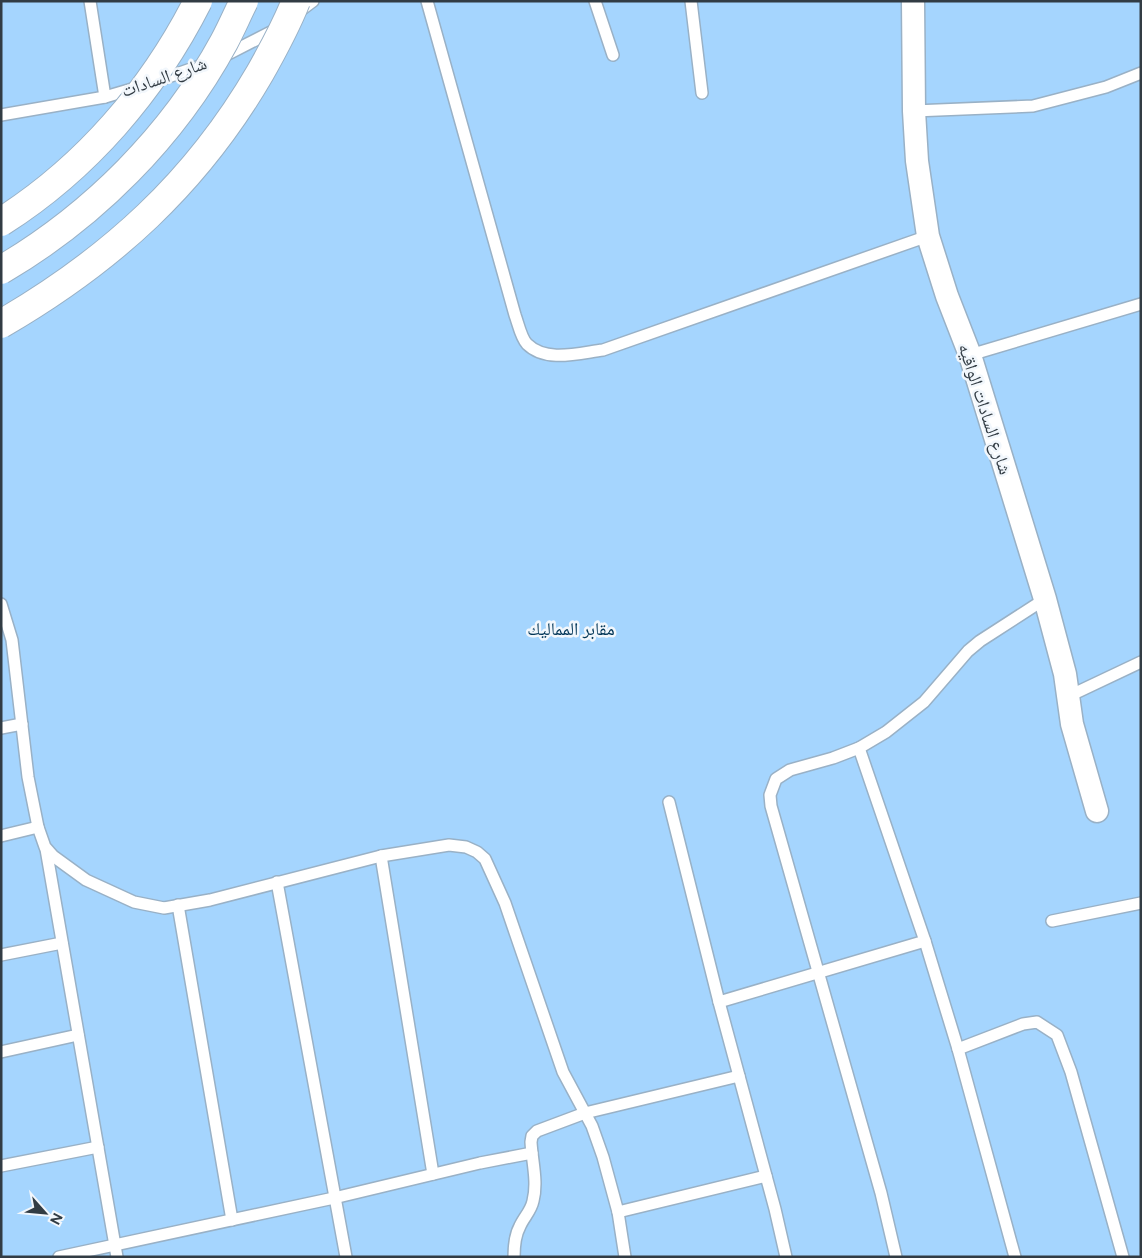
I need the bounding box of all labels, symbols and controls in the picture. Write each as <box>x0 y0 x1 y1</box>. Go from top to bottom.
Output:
street label: شارع السادات <box>118 52 210 102</box>
street label: شارع السادات الواقيه <box>953 341 1017 477</box>
park label: مقابر المماليك <box>527 618 615 640</box>
north arrow <box>20 1188 70 1238</box>
text: N <box>46 1210 66 1227</box>

